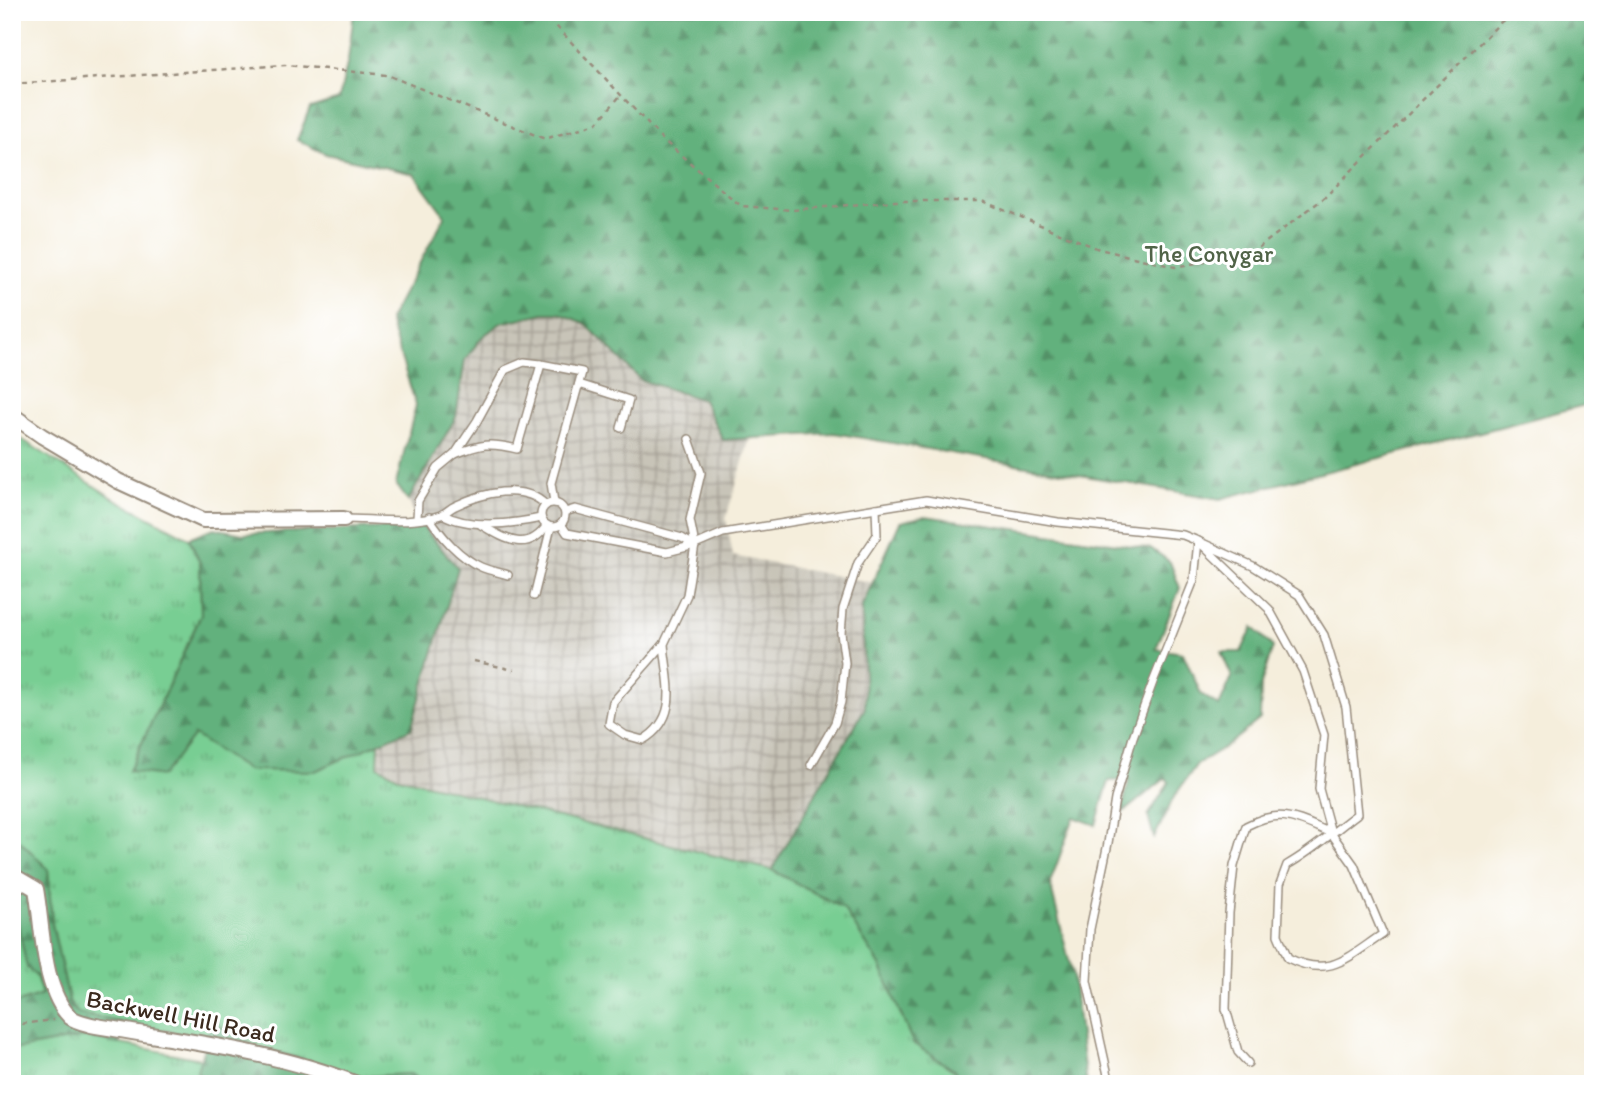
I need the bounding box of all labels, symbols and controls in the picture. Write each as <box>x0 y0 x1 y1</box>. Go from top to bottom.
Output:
park label: The Conygar <box>1145 239 1273 268</box>
street label: Backwell Hill Road <box>84 983 278 1049</box>

